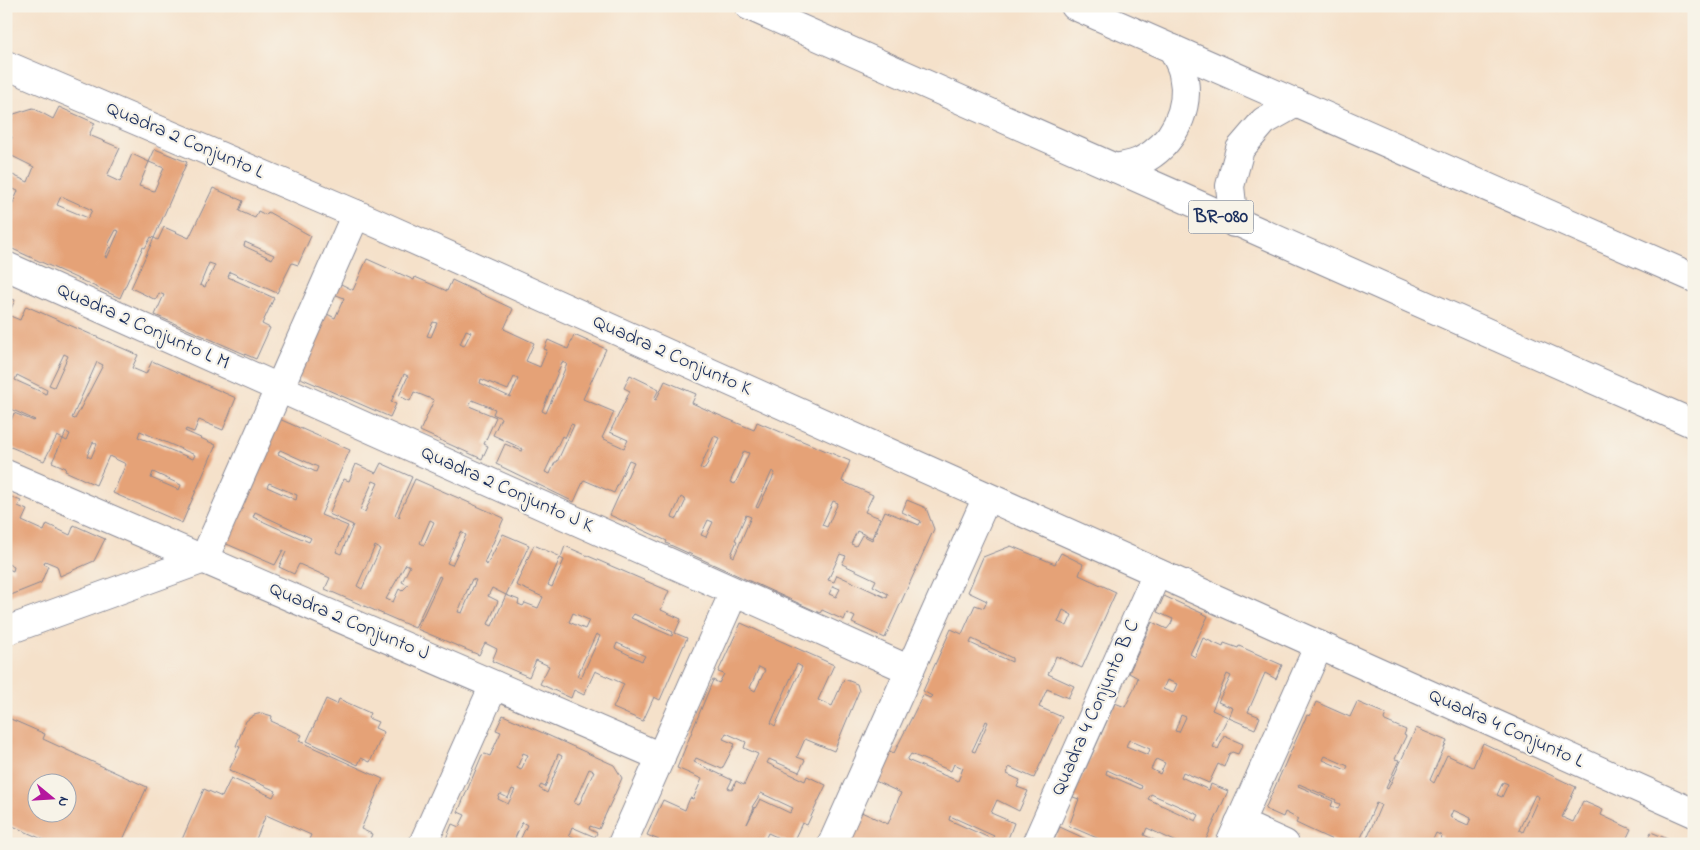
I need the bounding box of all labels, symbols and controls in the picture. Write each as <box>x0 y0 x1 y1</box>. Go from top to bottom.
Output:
street label: Quadra 2 Conjunto L <box>101 95 269 188</box>
road number: BR-080 <box>1188 200 1254 233</box>
street label: Quadra 2 Conjunto L M <box>52 276 234 378</box>
street label: Quadra 2 Conjunto K <box>588 308 757 404</box>
street label: Quadra 2 Conjunto J K <box>416 439 598 541</box>
street label: Quadra 2 Conjunto J <box>264 575 434 669</box>
street label: Quadra 4 Conjunto B C <box>1044 615 1148 800</box>
street label: Quadra 4 Conjunto L <box>1424 682 1589 777</box>
north arrow <box>28 772 78 822</box>
text: N <box>51 794 74 809</box>

